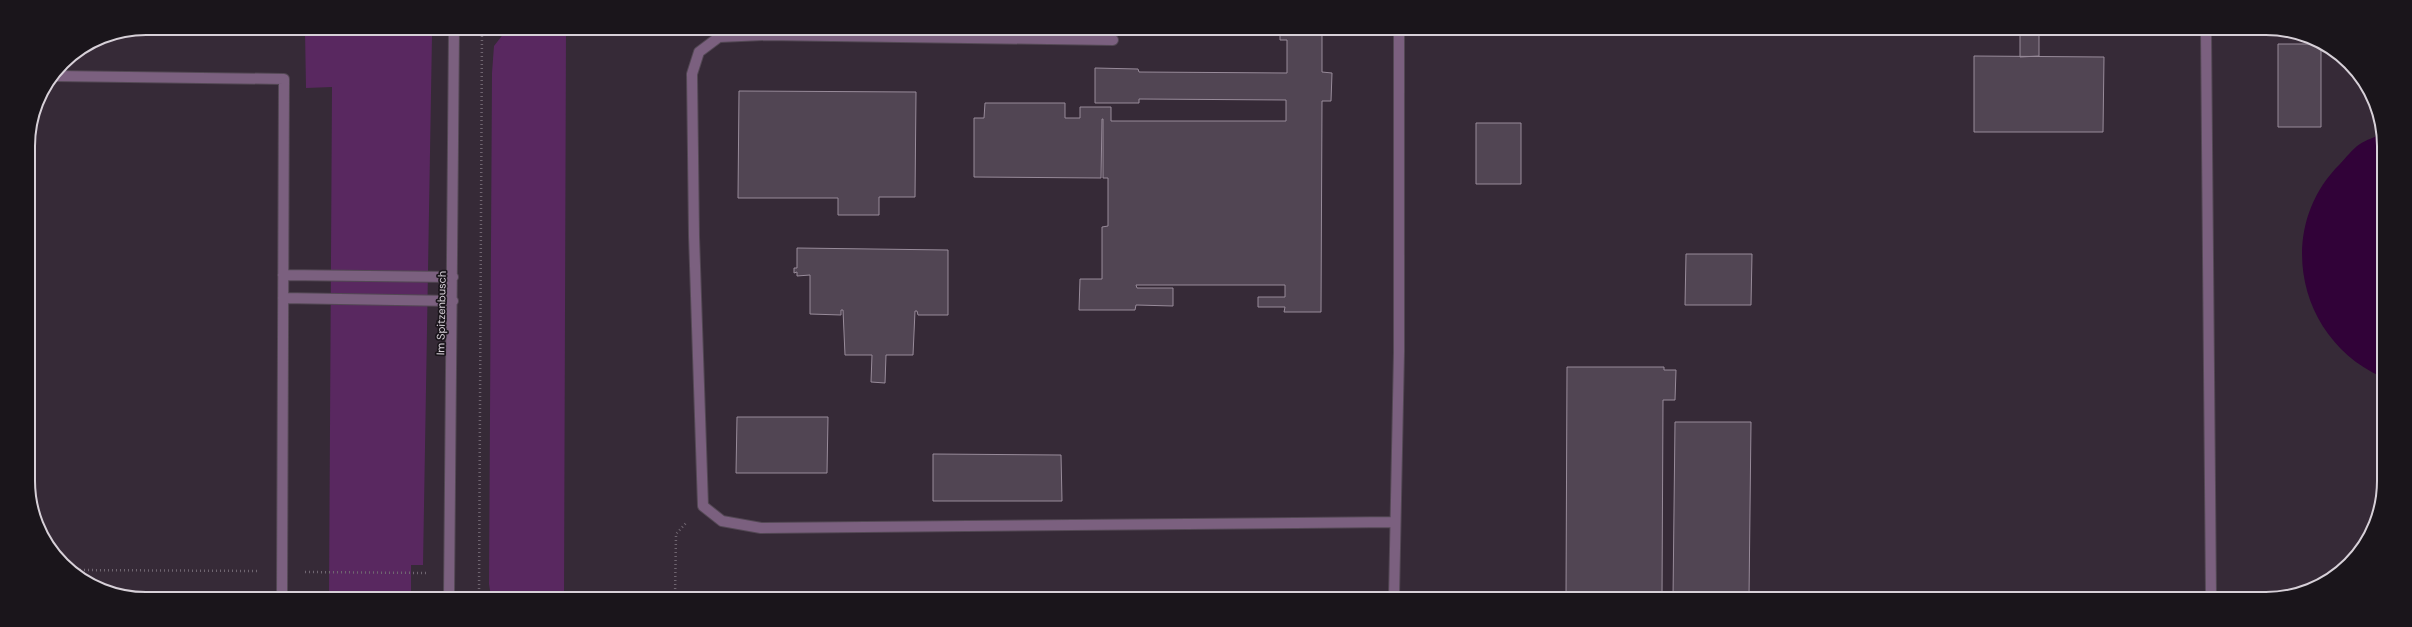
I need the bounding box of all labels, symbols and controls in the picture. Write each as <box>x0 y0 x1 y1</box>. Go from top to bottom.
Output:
street label: Im Spitzenbusch <box>433 271 449 355</box>

